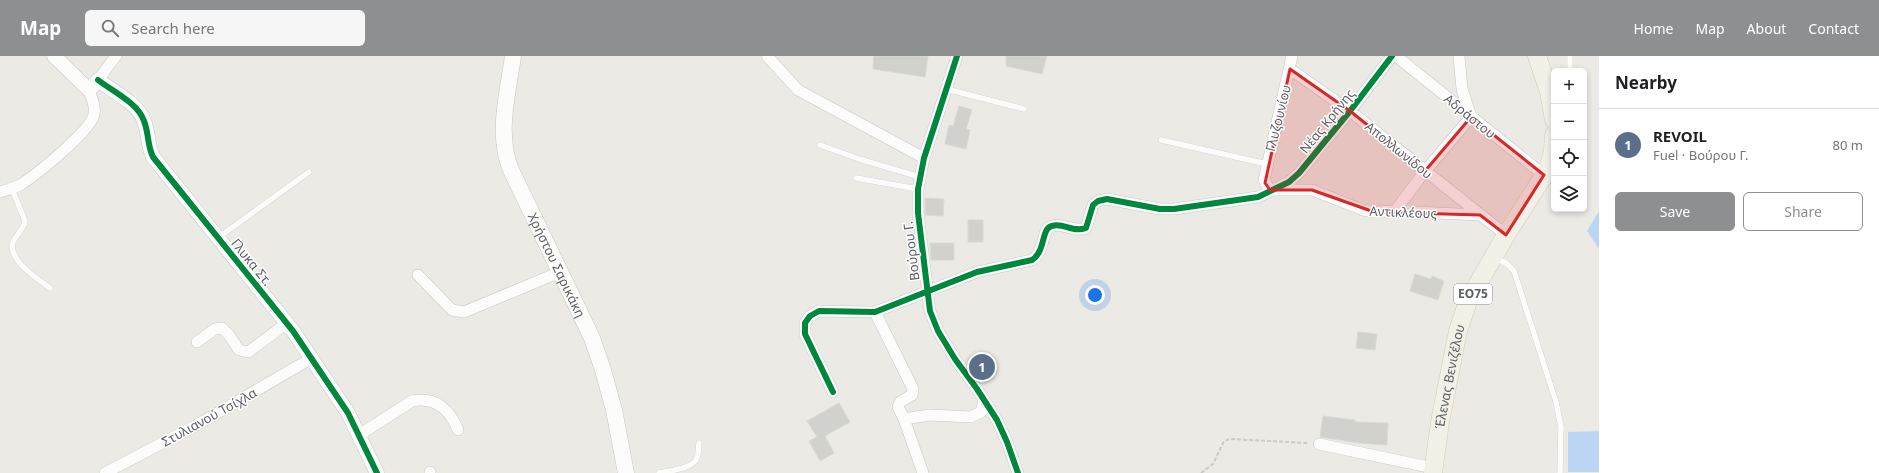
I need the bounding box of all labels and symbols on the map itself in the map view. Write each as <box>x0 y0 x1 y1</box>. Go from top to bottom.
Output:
street label: Γλυζουνίου <box>1261 83 1295 153</box>
street label: Νέας Κρήνης <box>1295 85 1359 157</box>
street label: Αδράστου <box>1440 90 1500 142</box>
street label: Απολλωνίδου <box>1362 117 1436 183</box>
street label: Αντικλέους <box>1369 202 1437 222</box>
street label: Χρήστου Σαρικάκη <box>524 210 590 320</box>
street label: Βούρου Γ. <box>898 220 924 282</box>
street label: Γλυκα Στ. <box>227 234 277 290</box>
road number: ΕΟ75 <box>1454 284 1492 304</box>
your location <box>1085 285 1105 305</box>
street label: Έλενας Βενιζέλου <box>1430 322 1469 430</box>
pin: 1 <box>969 352 995 382</box>
street label: Στυλιανού Τσίχλα <box>158 383 260 451</box>

